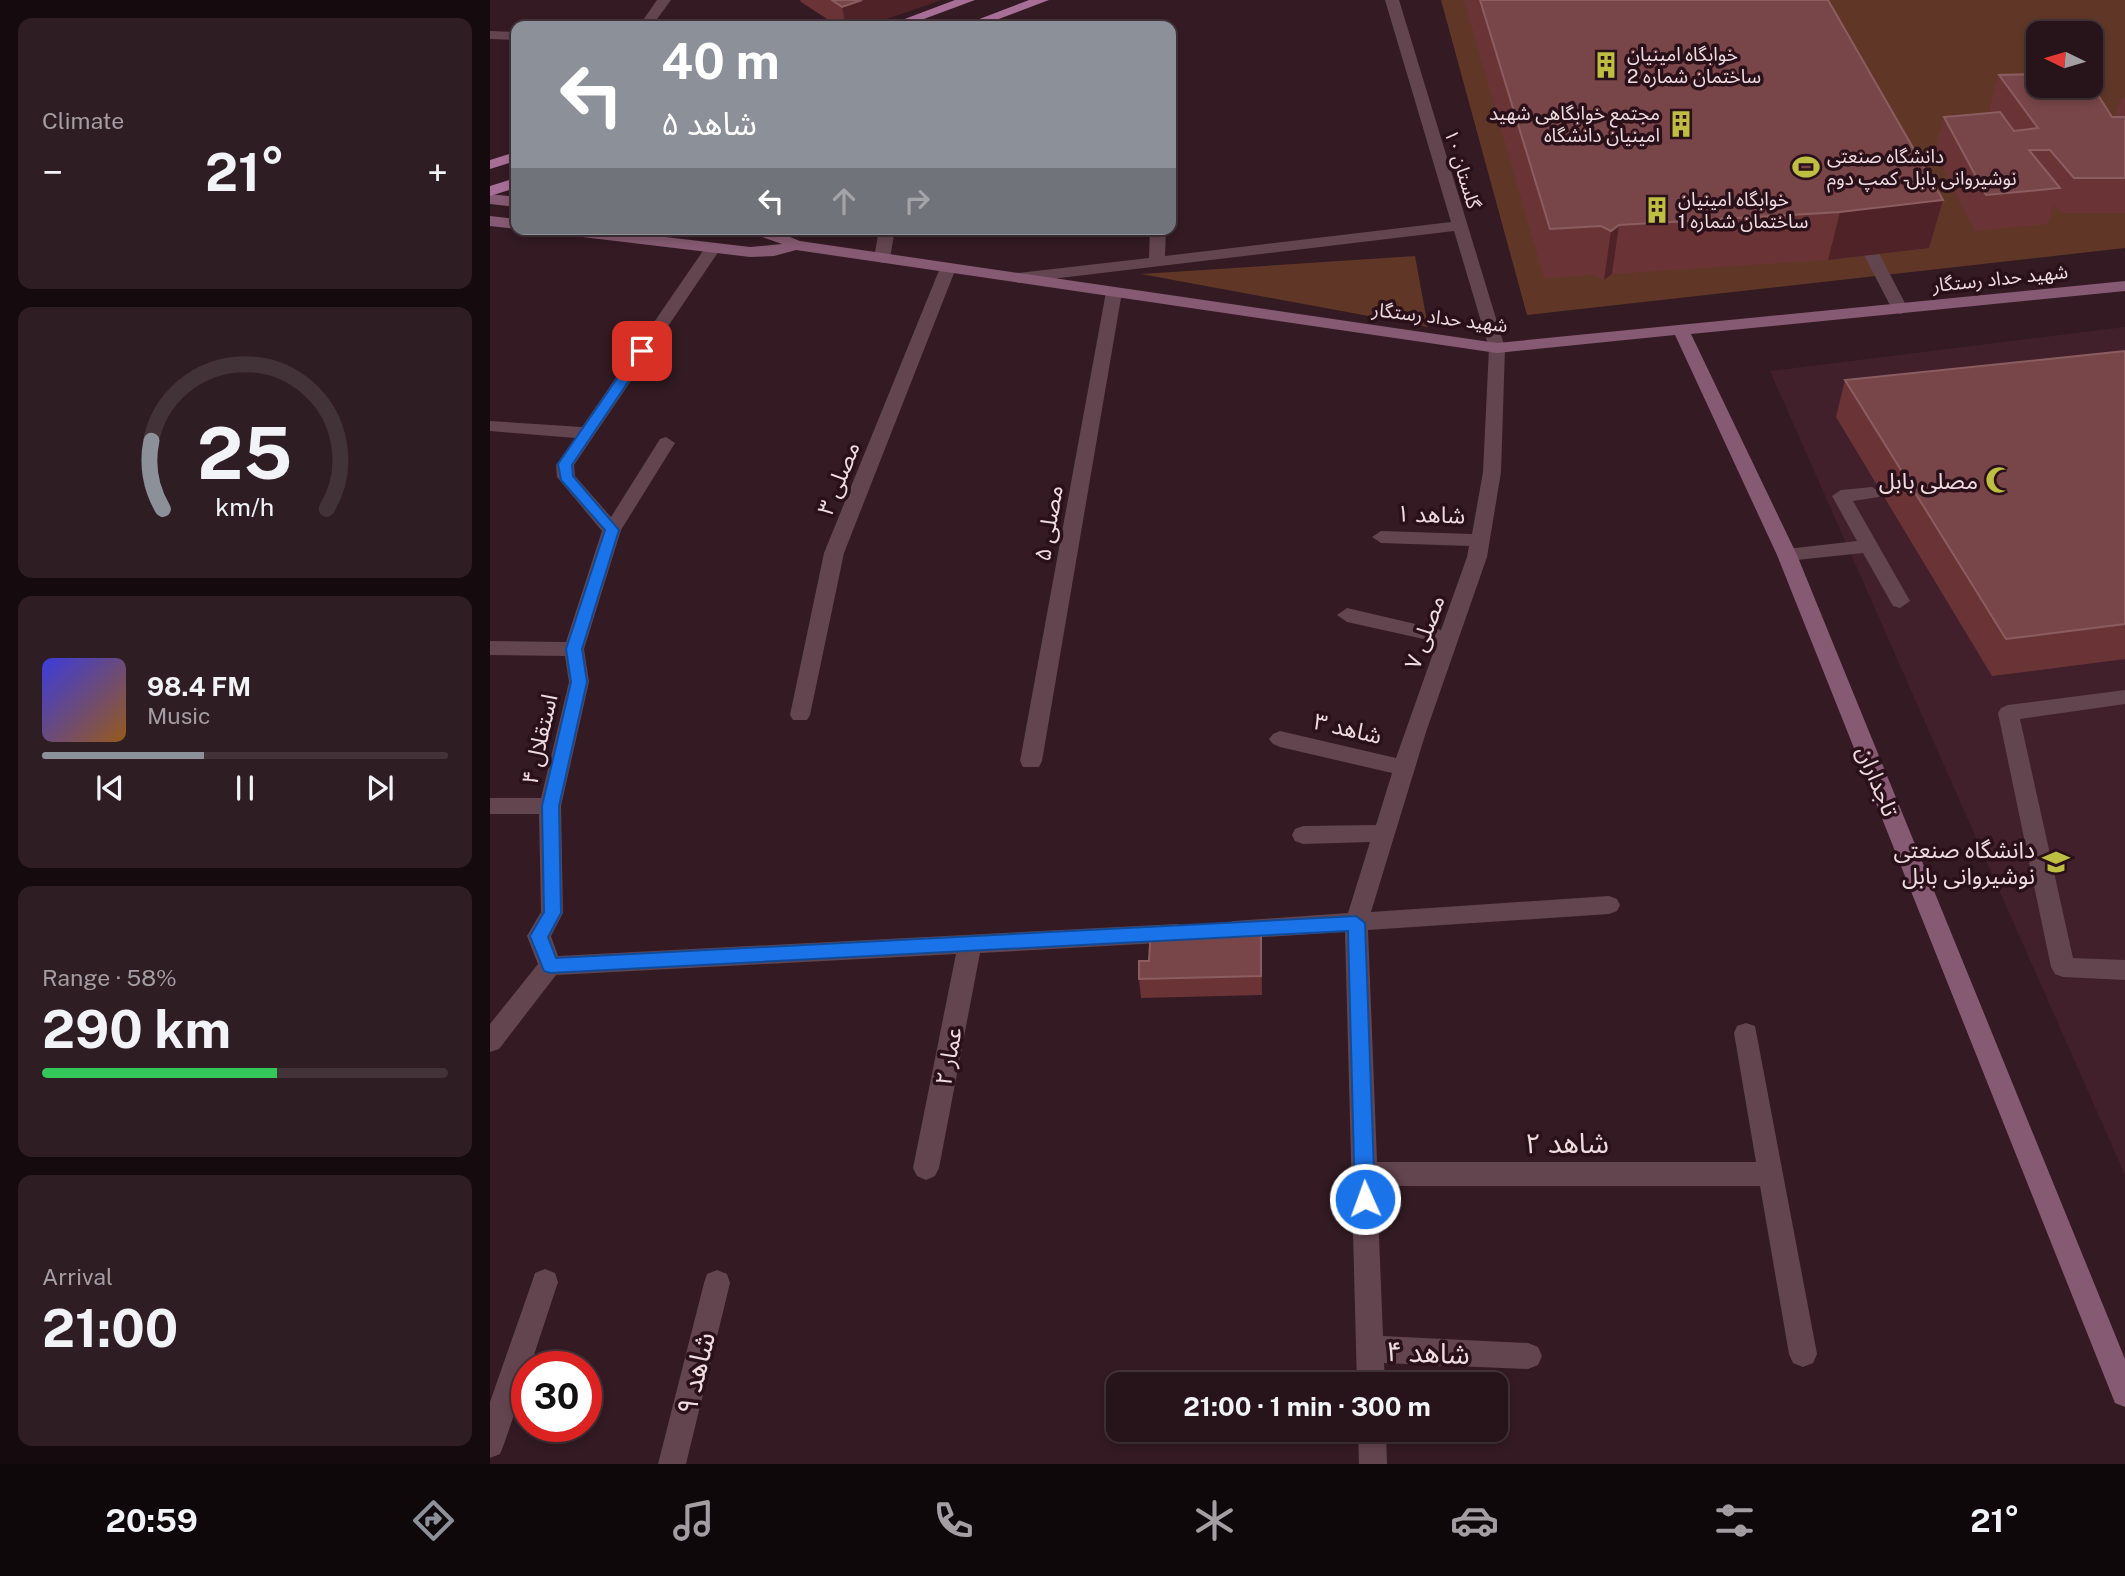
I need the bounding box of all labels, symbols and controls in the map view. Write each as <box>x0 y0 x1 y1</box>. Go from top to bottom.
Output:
north arrow <box>2026 21 2104 98</box>
map controls <box>2026 21 2103 98</box>
text: 40 m <box>661 32 780 90</box>
place label: خوابگاه امینیان ساختمان شماره 2 <box>1627 43 1761 88</box>
icon: left <box>546 49 637 140</box>
building icon: خوابگاه امینیان ساختمان شماره 2 <box>1591 50 1621 80</box>
place label: مجتمع خوابگاهی شهید امینیان دانشگاه <box>1489 102 1660 146</box>
text: شاهد ۵ <box>661 105 757 142</box>
text: Climate <box>42 107 124 134</box>
building icon: مجتمع خوابگاهی شهید امینیان دانشگاه <box>1666 109 1696 139</box>
street label: گلستان ۱۰ <box>1441 127 1486 212</box>
text: 21° <box>205 142 285 203</box>
place label: دانشگاه صنعتی نوشیروانی بابل- کمپ دوم <box>1827 145 2017 193</box>
text: − <box>42 150 63 195</box>
text: + <box>427 150 448 195</box>
sports icon: دانشگاه صنعتی نوشیروانی بابل- کمپ دوم <box>1791 152 1821 182</box>
icon: left <box>752 182 790 220</box>
icon: ahead <box>825 182 863 220</box>
icon: right <box>898 182 936 220</box>
place label: خوابگاه امینیان ساختمان شماره 1 <box>1678 188 1809 233</box>
building icon: خوابگاه امینیان ساختمان شماره 1 <box>1642 195 1672 225</box>
street label: شهید حداد رستگار <box>1930 260 2069 297</box>
street label: شهید حداد رستگار <box>1370 298 1509 337</box>
pin <box>612 321 672 381</box>
icon: arrive <box>623 332 661 370</box>
text: 25 <box>197 410 293 495</box>
street label: مصلی ۳ <box>811 437 865 519</box>
mosque icon: مصلی بابل <box>1984 465 2014 495</box>
place label: مصلی بابل <box>1879 467 1978 494</box>
street label: مصلی ۵ <box>1028 483 1068 563</box>
text: km/h <box>216 492 274 522</box>
street label: شاهد ۱ <box>1396 499 1466 529</box>
street label: مصلی ۷ <box>1398 591 1450 673</box>
text: 98.4 FM <box>147 671 251 702</box>
street label: استقلال ۴ <box>516 691 563 787</box>
text: Music <box>147 702 211 729</box>
street label: شاهد ۳ <box>1311 707 1385 749</box>
street label: تاجداران <box>1851 742 1904 821</box>
icon: previous <box>91 769 129 807</box>
icon: pause <box>226 769 264 807</box>
icon: next <box>361 769 399 807</box>
place label: دانشگاه صنعتی نوشیروانی بابل <box>1893 836 2035 890</box>
school or university icon: دانشگاه صنعتی نوشیروانی بابل <box>2041 847 2071 877</box>
text: Range · 58% <box>42 964 177 991</box>
text: 290 km <box>42 999 231 1060</box>
street label: عمار ۲ <box>929 1025 968 1088</box>
street label: شاهد ۲ <box>1525 1126 1609 1159</box>
position arrow <box>1328 1162 1402 1236</box>
text: Arrival <box>42 1263 113 1290</box>
text: 21:00 <box>42 1298 178 1359</box>
street label: شاهد ۹ <box>669 1328 721 1418</box>
street label: شاهد ۴ <box>1385 1334 1471 1370</box>
speed limit sign: 30 <box>511 1351 602 1442</box>
text: 21:00 · 1 min · 300 m <box>1183 1391 1431 1422</box>
icon: directions <box>409 1496 458 1545</box>
icon: music <box>669 1496 718 1545</box>
icon: phone <box>929 1496 978 1545</box>
icon: climate <box>1190 1496 1239 1545</box>
icon: car <box>1450 1496 1499 1545</box>
icon: filters <box>1710 1496 1759 1545</box>
text: 20:59 <box>106 1502 198 1539</box>
text: 21° <box>1970 1502 2019 1539</box>

